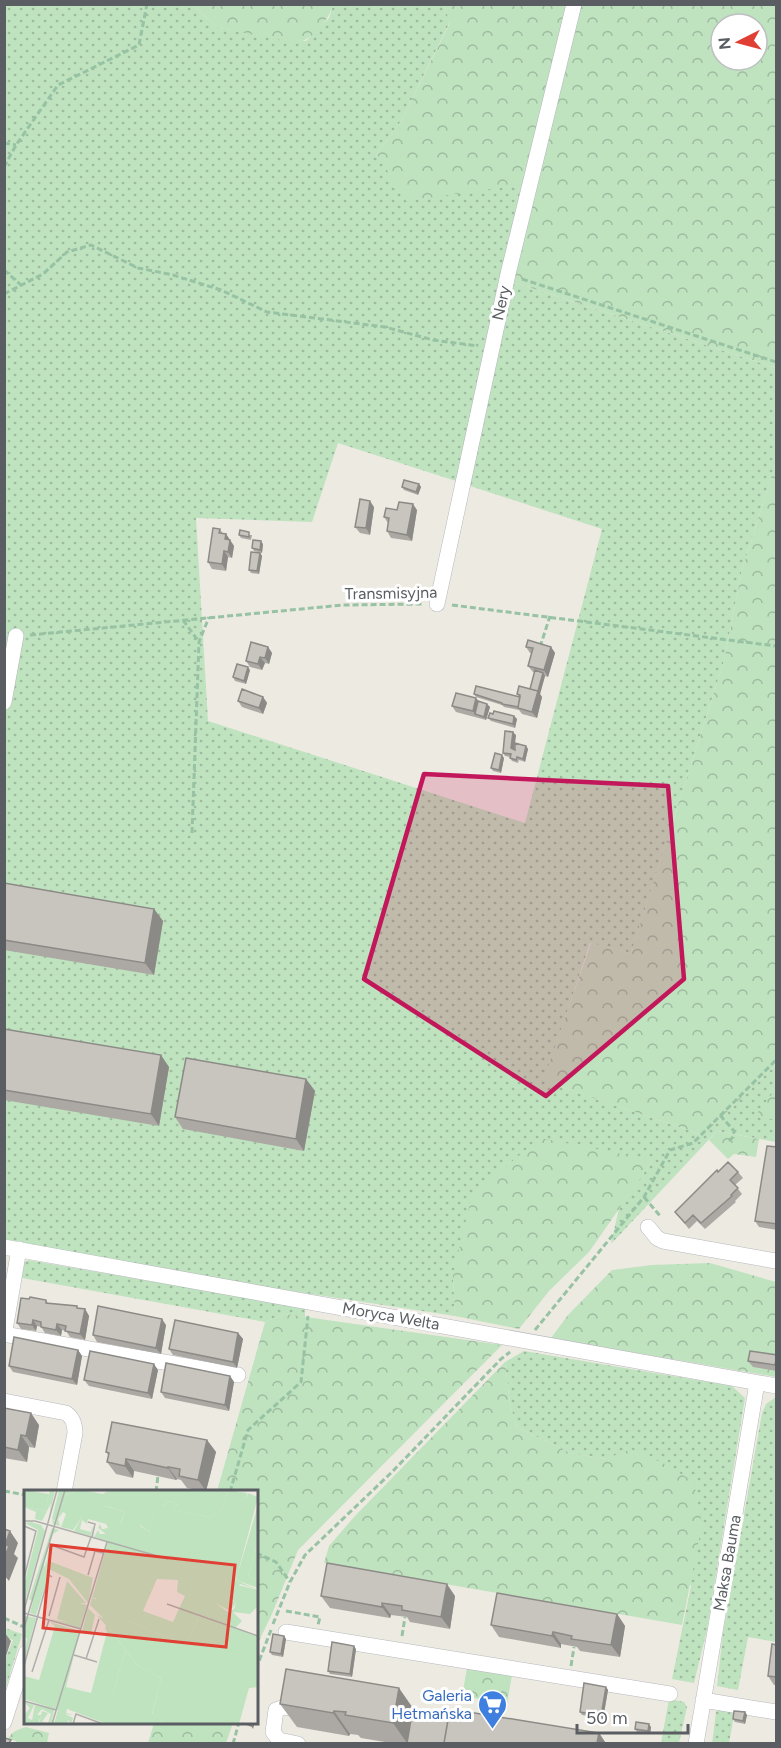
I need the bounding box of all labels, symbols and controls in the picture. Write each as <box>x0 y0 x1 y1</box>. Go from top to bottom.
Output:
north arrow <box>709 12 769 72</box>
text: N <box>714 36 735 51</box>
street label: Nery <box>488 283 514 322</box>
street label: Transmisyjna <box>345 583 437 603</box>
street label: Moryca Welta <box>341 1298 441 1334</box>
inset map <box>24 1490 258 1724</box>
street label: Maksa Bauma <box>709 1513 745 1613</box>
place label: Galeria Hetmańska <box>391 1686 472 1723</box>
supermarket icon: Galeria Hetmańska <box>477 1688 509 1730</box>
scale bar <box>577 1697 688 1735</box>
text: 50 m <box>586 1707 628 1729</box>

